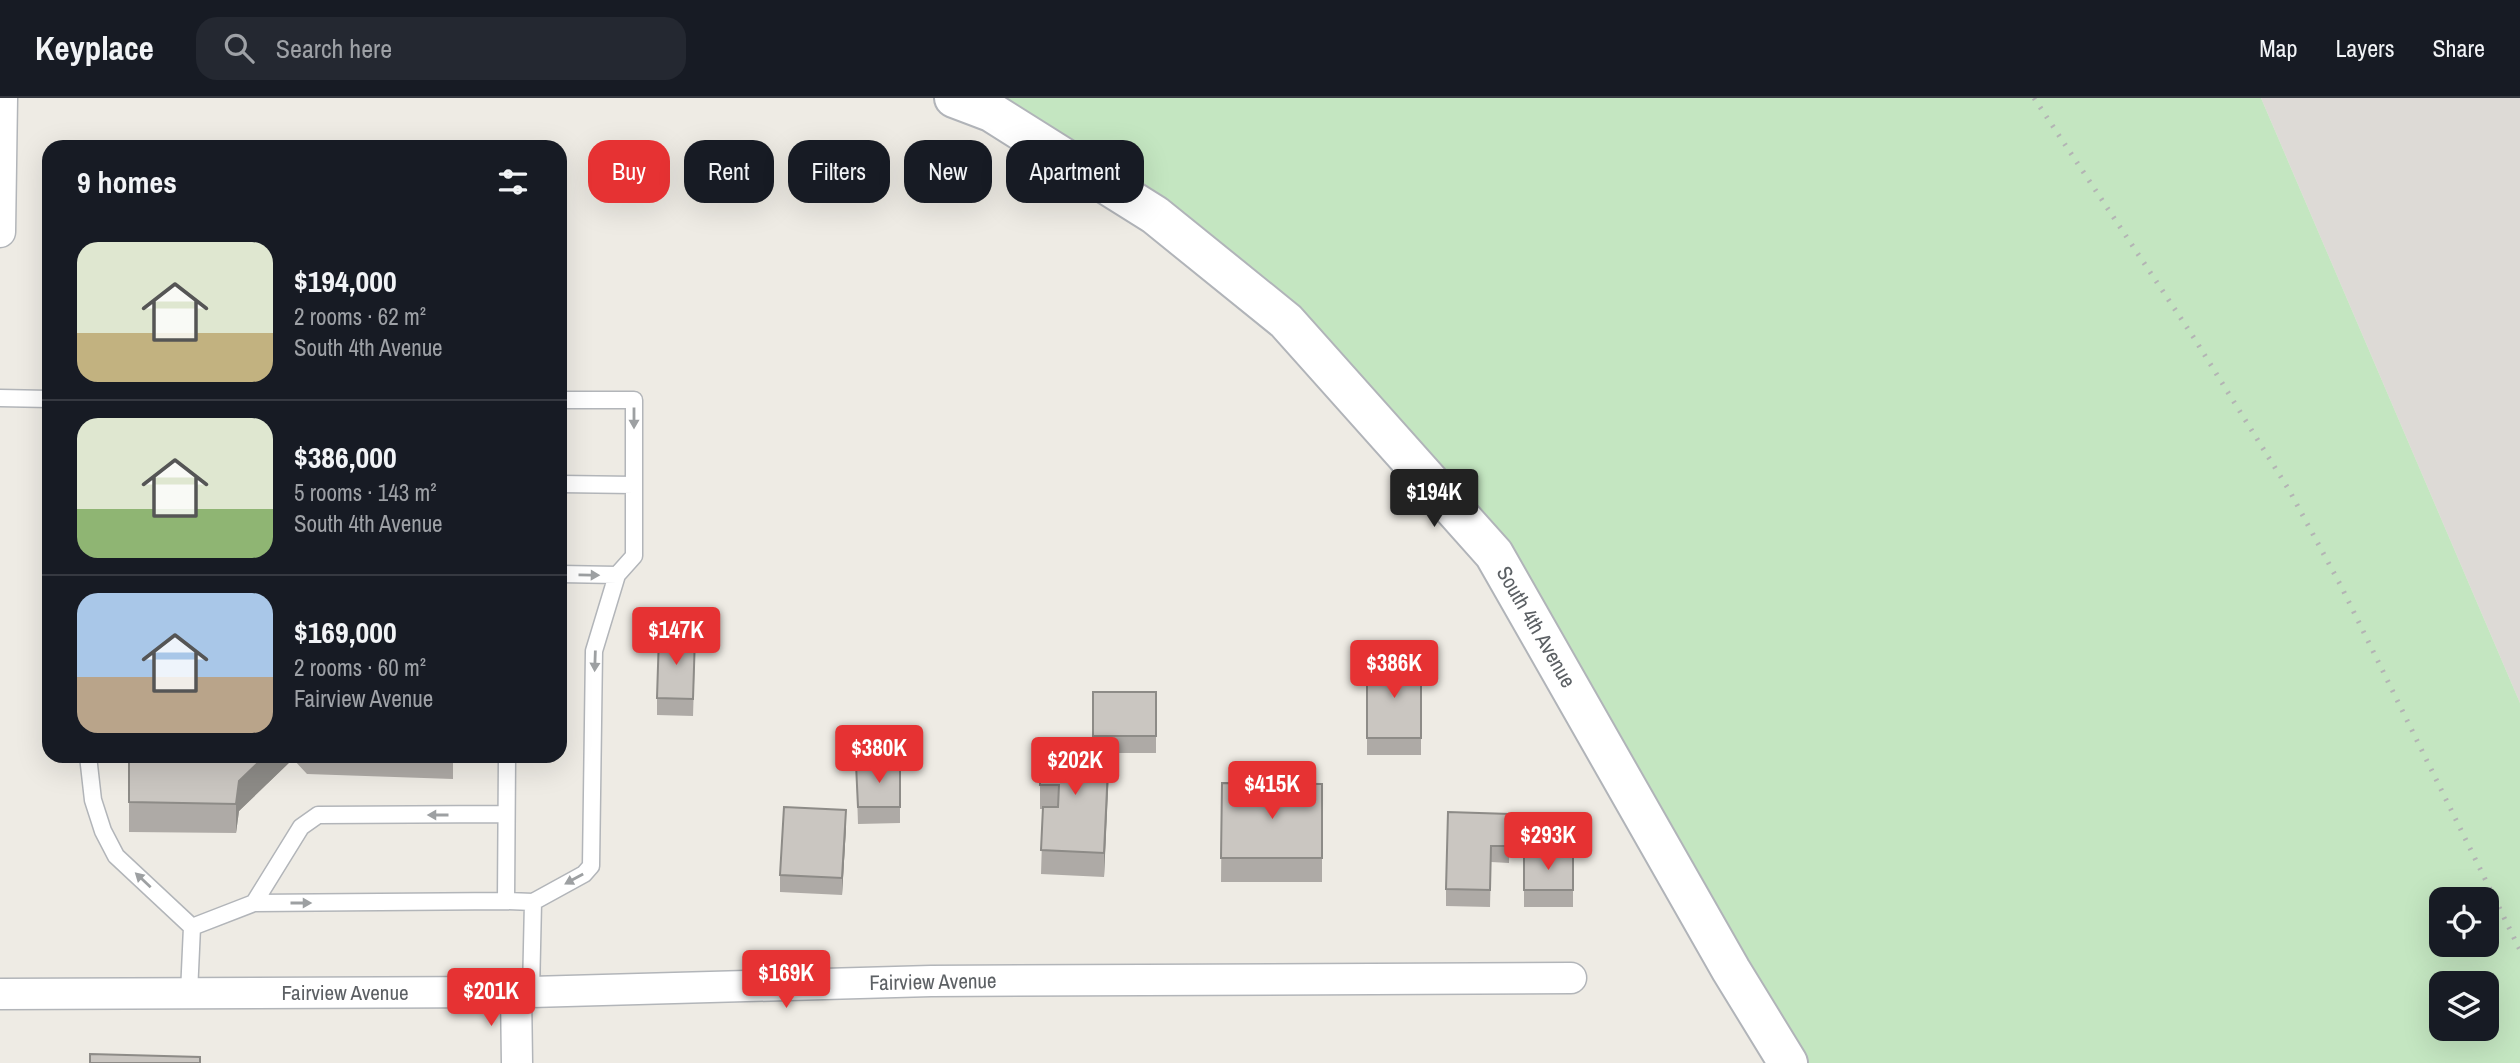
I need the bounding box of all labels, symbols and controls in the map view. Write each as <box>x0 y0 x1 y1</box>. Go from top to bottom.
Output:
search box <box>196 17 686 80</box>
text: Keyplace <box>35 26 154 70</box>
icon: search <box>220 29 258 67</box>
text: Search here <box>276 31 392 66</box>
text: Map <box>2259 32 2297 64</box>
text: Layers <box>2335 32 2394 64</box>
text: Share <box>2432 32 2485 64</box>
chip: Buy <box>588 140 670 203</box>
chip: Rent <box>684 140 774 203</box>
chip: Filters <box>788 140 890 203</box>
chip: New <box>904 140 992 203</box>
chip: Apartment <box>1006 140 1144 203</box>
text: 9 homes <box>77 162 177 202</box>
icon: filters <box>494 163 532 201</box>
text: $194,000 <box>294 261 397 301</box>
icon: home <box>133 270 217 354</box>
text: 2 rooms · 62 m² <box>294 301 426 332</box>
text: South 4th Avenue <box>294 332 443 363</box>
one-way arrow <box>628 408 640 430</box>
text: $386,000 <box>294 437 397 477</box>
icon: home <box>133 446 217 530</box>
pin: $194K <box>1385 470 1483 529</box>
text: $194K <box>1406 476 1462 507</box>
text: 5 rooms · 143 m² <box>294 477 437 508</box>
text: South 4th Avenue <box>294 508 443 539</box>
street label: South 4th Avenue <box>1490 561 1583 693</box>
one-way arrow <box>578 569 600 581</box>
pin: $147K <box>627 608 725 667</box>
text: $169,000 <box>294 612 397 652</box>
text: $147K <box>648 614 704 645</box>
icon: home <box>133 621 217 705</box>
pin: $386K <box>1345 640 1443 700</box>
text: $386K <box>1366 647 1422 678</box>
one-way arrow <box>589 650 600 672</box>
text: 2 rooms · 60 m² <box>294 652 426 683</box>
text: Fairview Avenue <box>294 683 433 714</box>
pin: $380K <box>830 726 928 785</box>
text: $380K <box>851 732 907 763</box>
pin: $202K <box>1026 738 1124 797</box>
text: $202K <box>1047 744 1103 775</box>
pin: $415K <box>1223 762 1321 821</box>
text: $415K <box>1244 768 1300 799</box>
one-way arrow <box>427 809 449 821</box>
pin: $293K <box>1499 812 1597 872</box>
text: $293K <box>1520 819 1576 850</box>
one-way arrow <box>135 873 152 889</box>
one-way arrow <box>564 873 583 885</box>
map controls <box>2429 887 2499 1041</box>
button: locate <box>2429 887 2499 957</box>
one-way arrow <box>290 897 312 908</box>
pin: $169K <box>737 950 835 1010</box>
text: $169K <box>758 957 814 988</box>
street label: Fairview Avenue <box>869 966 997 997</box>
pin: $201K <box>442 968 540 1028</box>
button: layers <box>2429 971 2499 1041</box>
text: $201K <box>463 975 519 1006</box>
street label: Fairview Avenue <box>281 978 409 1007</box>

